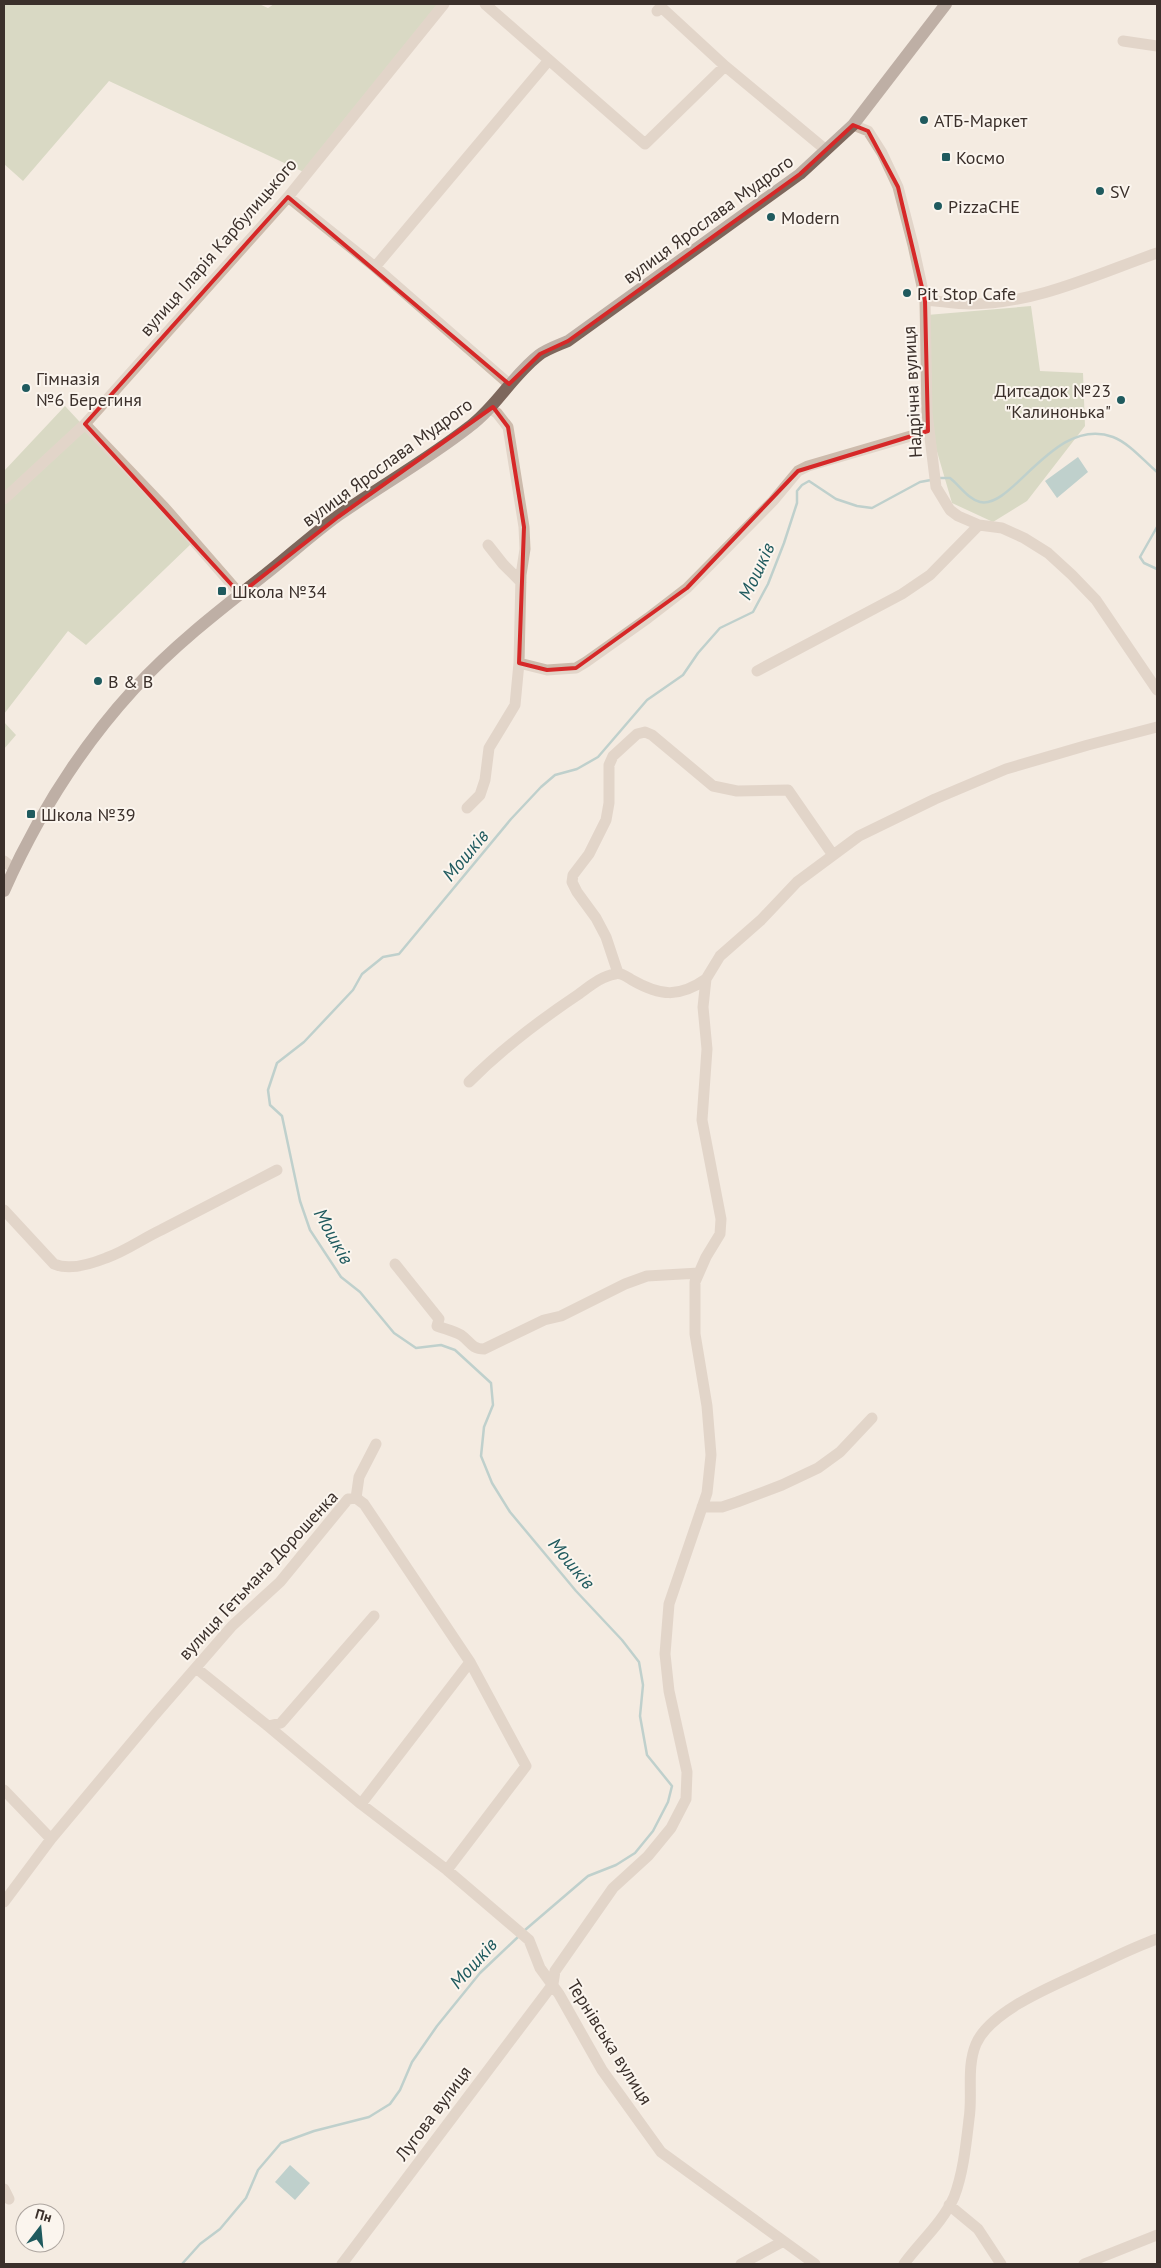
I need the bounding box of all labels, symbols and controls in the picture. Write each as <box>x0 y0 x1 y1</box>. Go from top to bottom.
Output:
place label: АТБ-Маркет <box>934 109 1028 132</box>
marker: АТБ-Маркет <box>918 114 930 126</box>
place label: Космо <box>956 146 1005 169</box>
street label: вулиця Ярослава Мудрого <box>618 149 798 289</box>
marker: Космо <box>940 151 952 163</box>
street label: вулиця Іларія Карбулицького <box>134 153 302 341</box>
place label: SV <box>1110 180 1131 203</box>
marker: SV <box>1094 185 1106 197</box>
place label: PizzaCHE <box>948 195 1020 218</box>
marker: PizzaCHE <box>932 200 944 212</box>
place label: Modern <box>781 206 840 229</box>
marker: Modern <box>765 211 777 223</box>
place label: Pit Stop Cafe <box>917 282 1016 305</box>
marker: Pit Stop Cafe <box>901 287 913 299</box>
street label: Надрічна вулиця <box>897 325 927 459</box>
place label: Гімназія №6 Берегиня <box>36 367 142 411</box>
place label: Дитсадок №23 "Калинонька" <box>994 379 1111 423</box>
marker: Гімназія №6 Берегиня <box>20 382 32 394</box>
street label: вулиця Ярослава Мудрого <box>297 392 477 532</box>
marker: Дитсадок №23 "Калинонька" <box>1115 394 1127 406</box>
water label: Мошків <box>732 538 780 603</box>
place label: Школа №34 <box>232 580 327 603</box>
marker: Школа №34 <box>216 585 228 597</box>
place label: B & B <box>108 670 153 693</box>
marker: B & B <box>92 675 104 687</box>
place label: Школа №39 <box>41 803 136 826</box>
marker: Школа №39 <box>25 808 37 820</box>
water label: Мошків <box>436 824 494 886</box>
water label: Мошків <box>309 1204 359 1268</box>
street label: вулиця Гетьмана Дорошенка <box>173 1485 343 1665</box>
water label: Мошків <box>543 1532 601 1594</box>
water label: Мошків <box>444 1932 502 1993</box>
street label: Тернівська вулиця <box>562 1975 658 2109</box>
street label: Лугова вулиця <box>389 2061 476 2166</box>
north arrow <box>15 2203 65 2253</box>
text: Пн <box>33 2205 54 2226</box>

